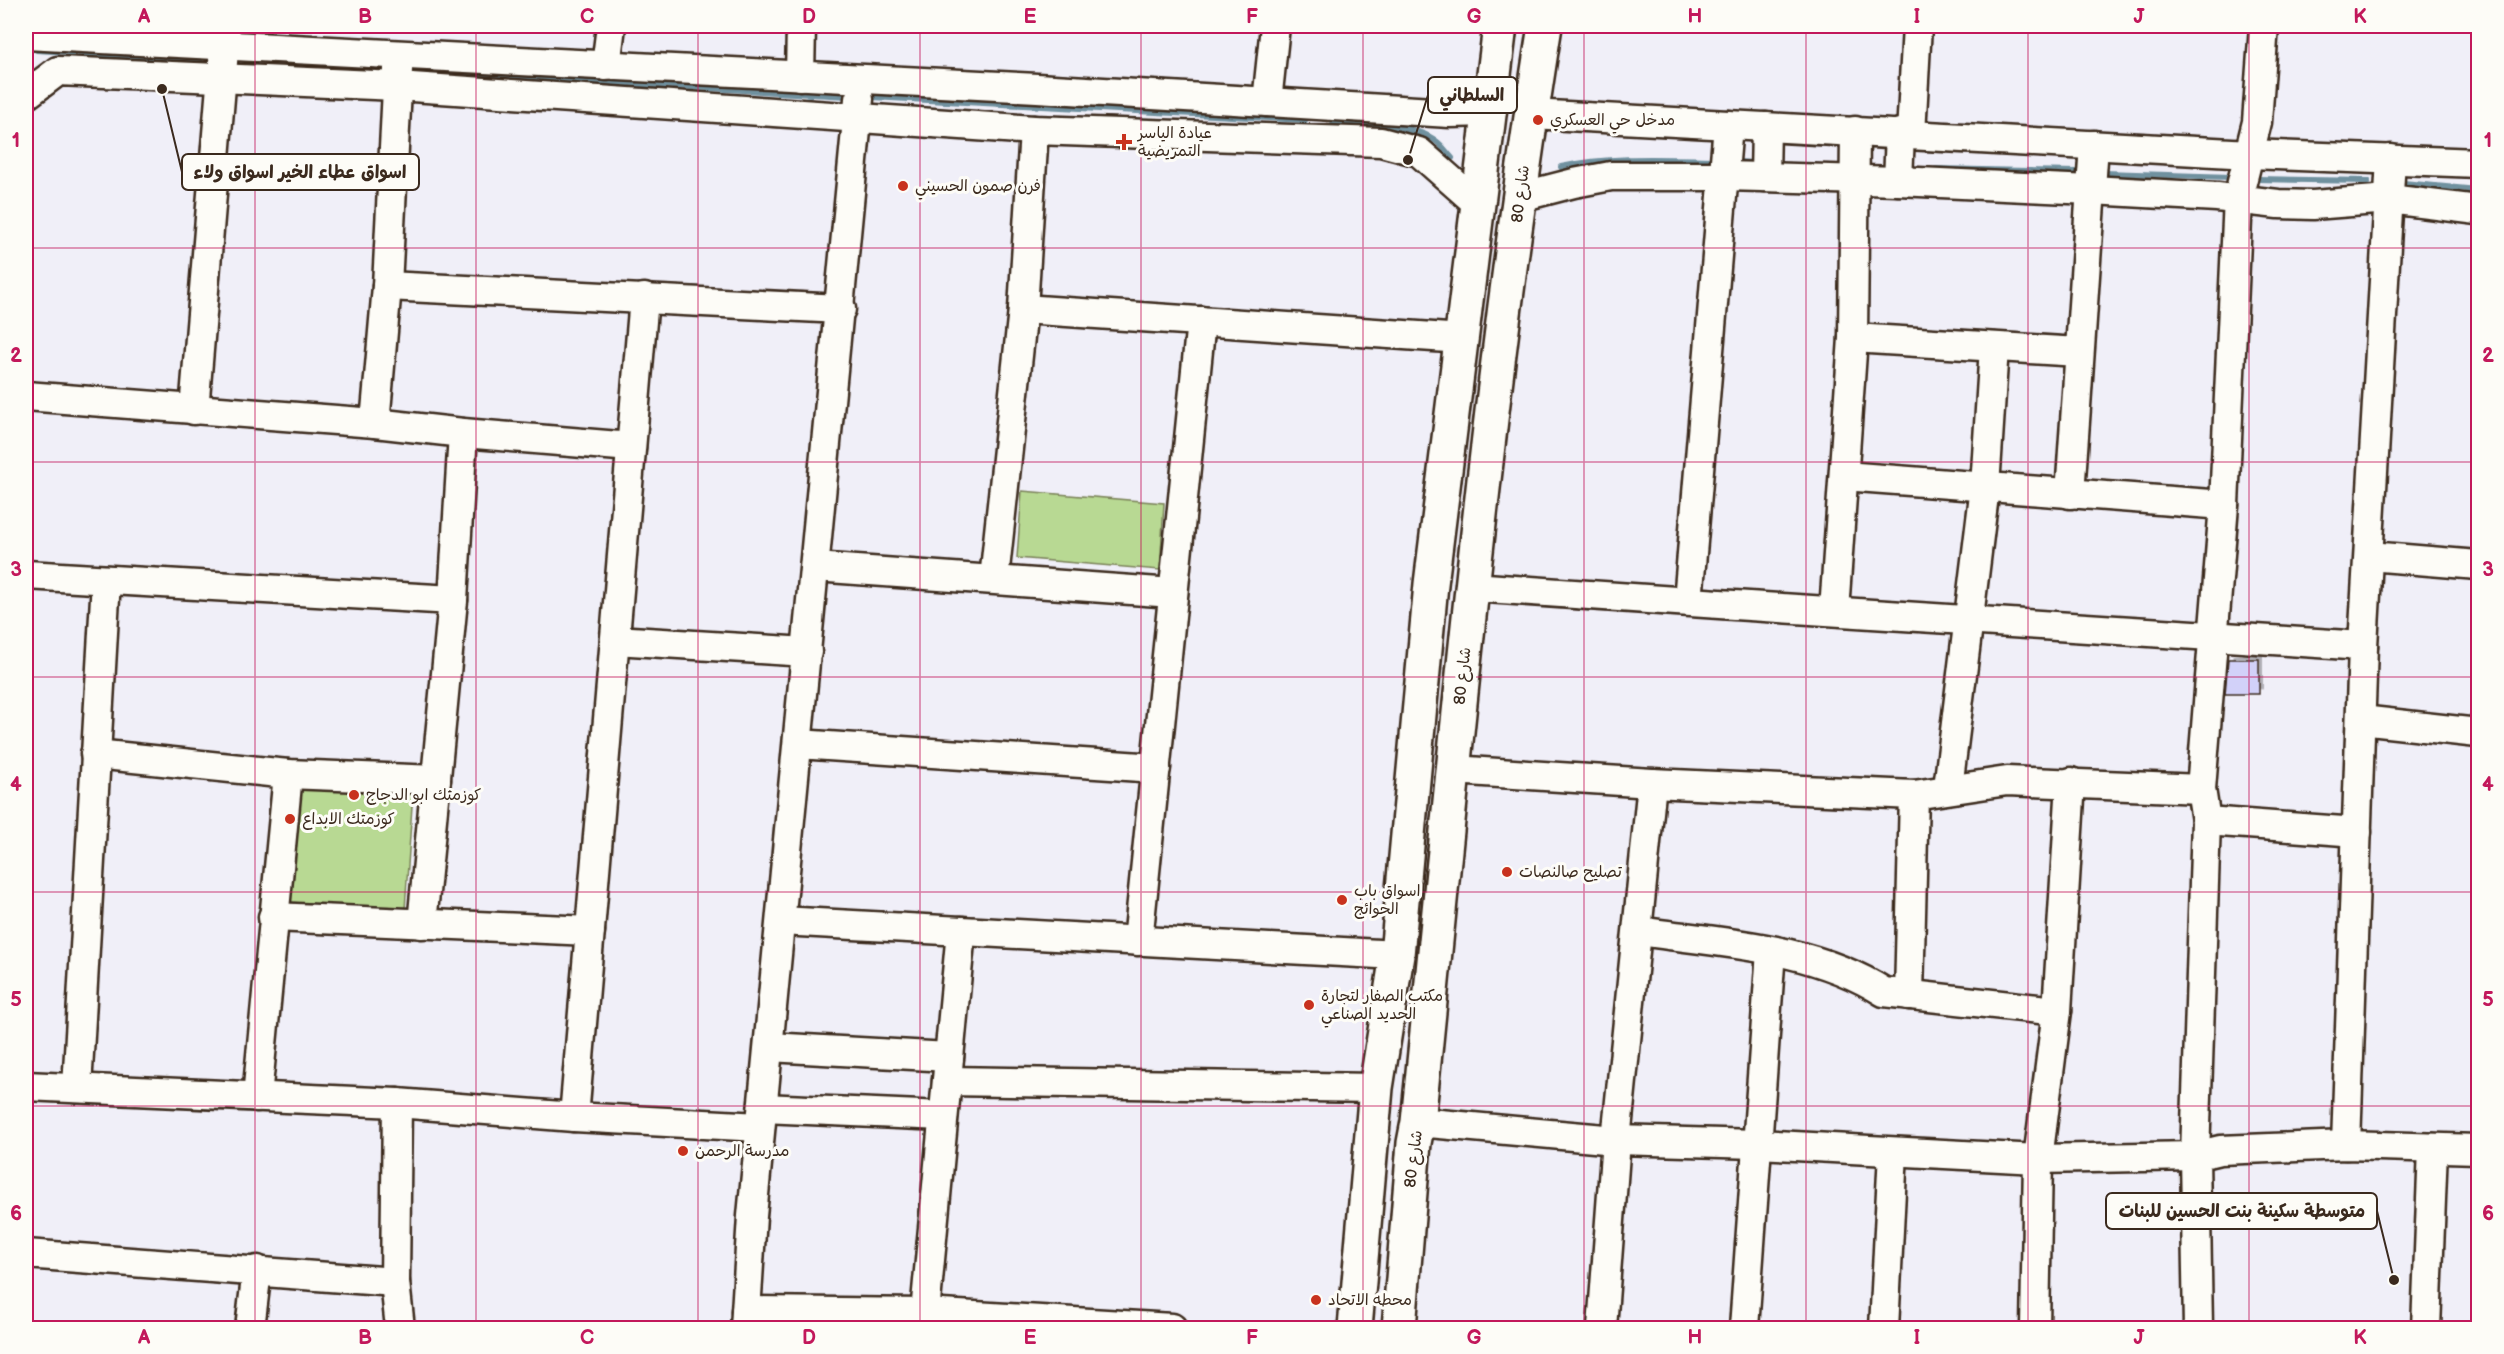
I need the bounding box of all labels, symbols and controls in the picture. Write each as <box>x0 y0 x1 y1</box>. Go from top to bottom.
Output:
text: A <box>137 5 151 29</box>
text: B <box>358 5 372 29</box>
text: C <box>580 5 594 29</box>
text: D <box>802 5 816 29</box>
text: E <box>1024 5 1037 29</box>
text: F <box>1246 5 1258 29</box>
text: G <box>1467 5 1482 29</box>
text: H <box>1688 5 1702 29</box>
text: I <box>1914 5 1920 29</box>
text: J <box>2134 5 2146 29</box>
text: K <box>2353 5 2367 29</box>
callout: السلطاني <box>1428 77 1517 113</box>
text: السلطاني <box>1440 85 1504 111</box>
place label: مدخل حي العسكري <box>1550 111 1675 134</box>
marker: مدخل حي العسكري <box>1531 113 1545 127</box>
place label: عيادة الياسر التمريضية <box>1136 124 1212 161</box>
text: 1 <box>12 129 20 153</box>
text: 1 <box>2484 129 2492 153</box>
marker: عيادة الياسر التمريضية <box>1115 133 1133 151</box>
callout: اسواق عطاء الخير اسواق ولاء <box>182 154 419 190</box>
text: اسواق عطاء الخير اسواق ولاء <box>194 162 406 183</box>
street label: شارع 80 <box>1508 164 1535 224</box>
place label: فرن صمون الحسيني <box>915 177 1041 200</box>
marker: فرن صمون الحسيني <box>896 179 910 193</box>
text: 2 <box>10 344 22 368</box>
text: 2 <box>2482 344 2494 368</box>
text: 3 <box>10 558 22 582</box>
text: 3 <box>2482 558 2494 582</box>
street label: شارع 80 <box>1451 646 1476 706</box>
text: 4 <box>10 773 22 797</box>
text: 4 <box>2482 773 2494 797</box>
place label: كوزمتك ابو الدجاج <box>366 786 481 805</box>
marker: كوزمتك ابو الدجاج <box>347 788 361 802</box>
place label: كوزمتك الابداع <box>302 810 395 830</box>
marker: كوزمتك الابداع <box>283 812 297 826</box>
place label: تصليح صالنصات <box>1519 863 1622 882</box>
marker: تصليح صالنصات <box>1500 865 1514 879</box>
place label: اسواق باب الحوائج <box>1354 882 1421 919</box>
marker: اسواق باب الحوائج <box>1335 893 1349 907</box>
place label: مكتب الصفار لتجارة الحديد الصناعي <box>1321 987 1443 1028</box>
text: 5 <box>10 988 22 1012</box>
text: 5 <box>2482 988 2494 1012</box>
marker: مكتب الصفار لتجارة الحديد الصناعي <box>1302 998 1316 1012</box>
street label: شارع 80 <box>1401 1129 1428 1189</box>
place label: مدرسة الرحمن <box>695 1142 790 1161</box>
marker: مدرسة الرحمن <box>676 1144 690 1158</box>
callout: متوسطة سكينة بنت الحسين للبنات <box>2106 1193 2377 1229</box>
text: متوسطة سكينة بنت الحسين للبنات <box>2119 1201 2365 1222</box>
text: 6 <box>10 1202 22 1226</box>
text: 6 <box>2482 1202 2494 1226</box>
place label: محطه الاتحاد <box>1328 1291 1412 1310</box>
marker: محطه الاتحاد <box>1309 1293 1323 1307</box>
text: A <box>137 1326 151 1350</box>
text: B <box>358 1326 372 1350</box>
text: C <box>580 1326 594 1350</box>
text: D <box>802 1326 816 1350</box>
text: E <box>1024 1326 1037 1350</box>
text: F <box>1246 1326 1258 1350</box>
text: G <box>1467 1326 1482 1350</box>
text: H <box>1688 1326 1702 1350</box>
text: I <box>1914 1326 1920 1350</box>
text: J <box>2134 1326 2146 1350</box>
text: K <box>2353 1326 2367 1350</box>

